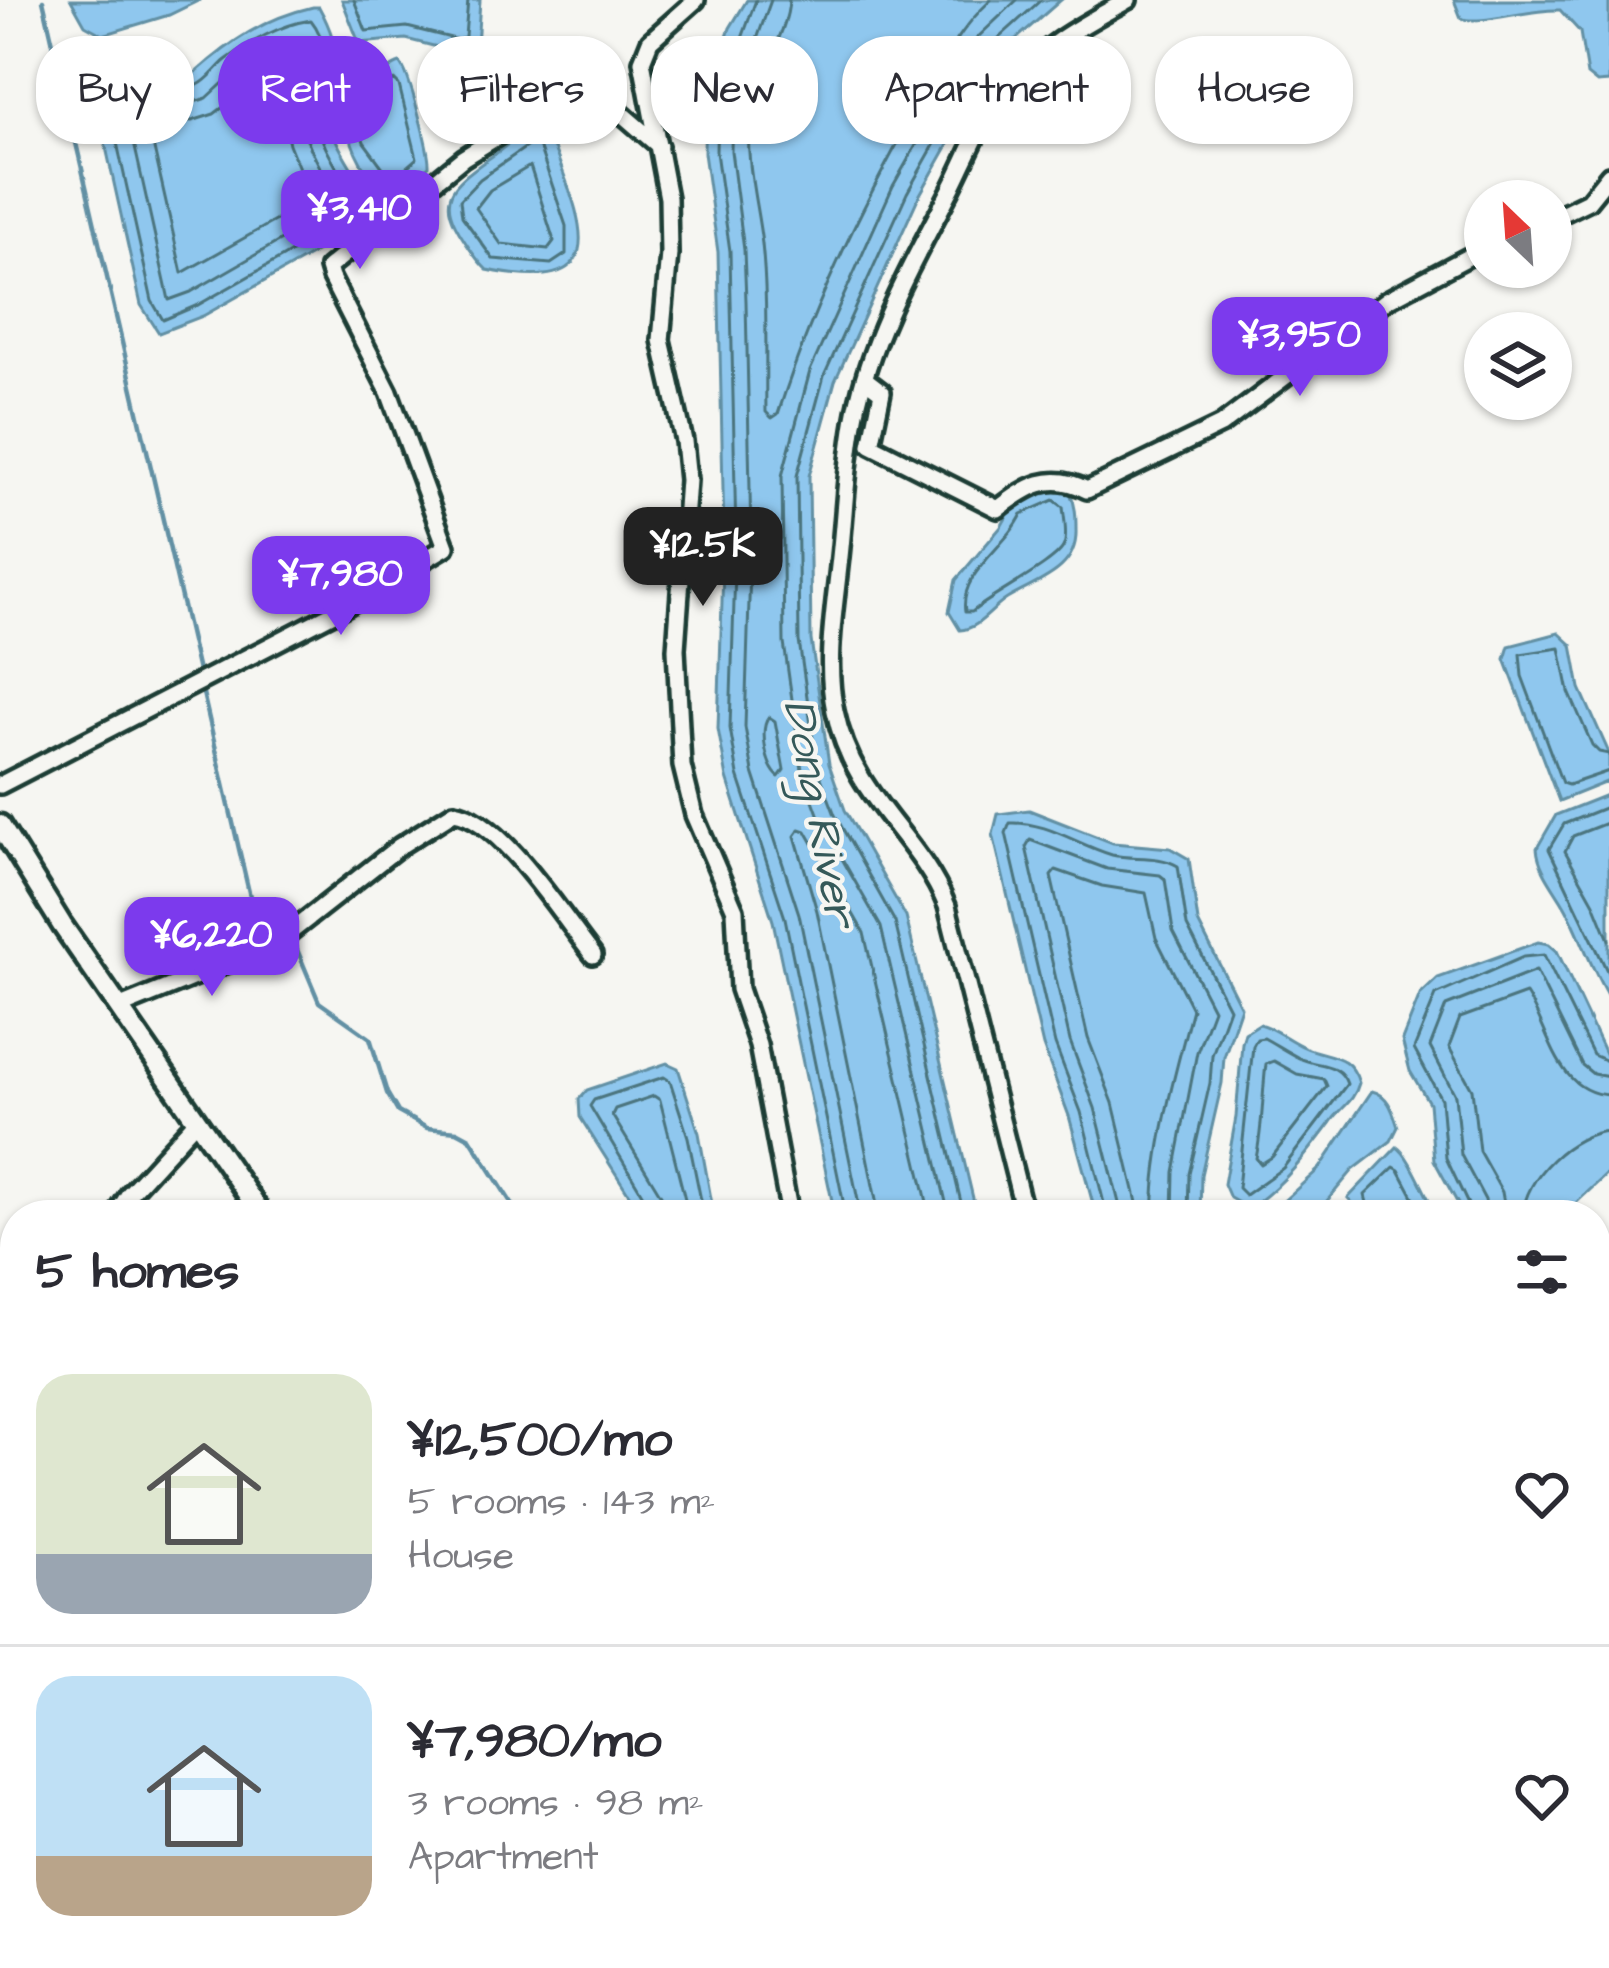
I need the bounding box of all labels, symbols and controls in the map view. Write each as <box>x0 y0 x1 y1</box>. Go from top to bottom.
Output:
chip: Buy <box>36 36 194 144</box>
chip: Rent <box>218 36 393 144</box>
chip: Filters <box>417 36 627 144</box>
chip: New <box>651 36 818 144</box>
chip: Apartment <box>842 36 1131 144</box>
chip: House <box>1155 36 1353 144</box>
pin: ¥3,410 <box>262 170 458 272</box>
north arrow <box>1464 180 1572 288</box>
map controls <box>1464 180 1572 420</box>
text: ¥3,410 <box>308 182 412 236</box>
pin: ¥3,950 <box>1202 297 1398 399</box>
text: ¥3,950 <box>1239 309 1361 363</box>
button: layers <box>1464 312 1572 420</box>
pin: ¥12.5K <box>605 507 801 609</box>
text: ¥12.5K <box>651 519 755 573</box>
pin: ¥7,980 <box>243 536 439 638</box>
text: ¥7,980 <box>279 548 403 602</box>
water label: Dong River <box>766 694 872 936</box>
pin: ¥6,220 <box>114 897 310 999</box>
text: ¥6,220 <box>151 909 273 963</box>
text: 5 homes <box>36 1237 239 1308</box>
icon: filters <box>1509 1239 1575 1305</box>
text: ¥12,500/mo <box>408 1405 672 1476</box>
icon: home <box>132 1422 276 1566</box>
icon: heart <box>1509 1461 1575 1527</box>
text: 5 rooms · 143 m² <box>408 1476 715 1530</box>
text: House <box>408 1530 514 1584</box>
text: ¥7,980/mo <box>408 1706 662 1777</box>
icon: home <box>132 1724 276 1868</box>
icon: heart <box>1509 1763 1575 1829</box>
text: 3 rooms · 98 m² <box>408 1777 704 1831</box>
text: Apartment <box>408 1831 599 1885</box>

